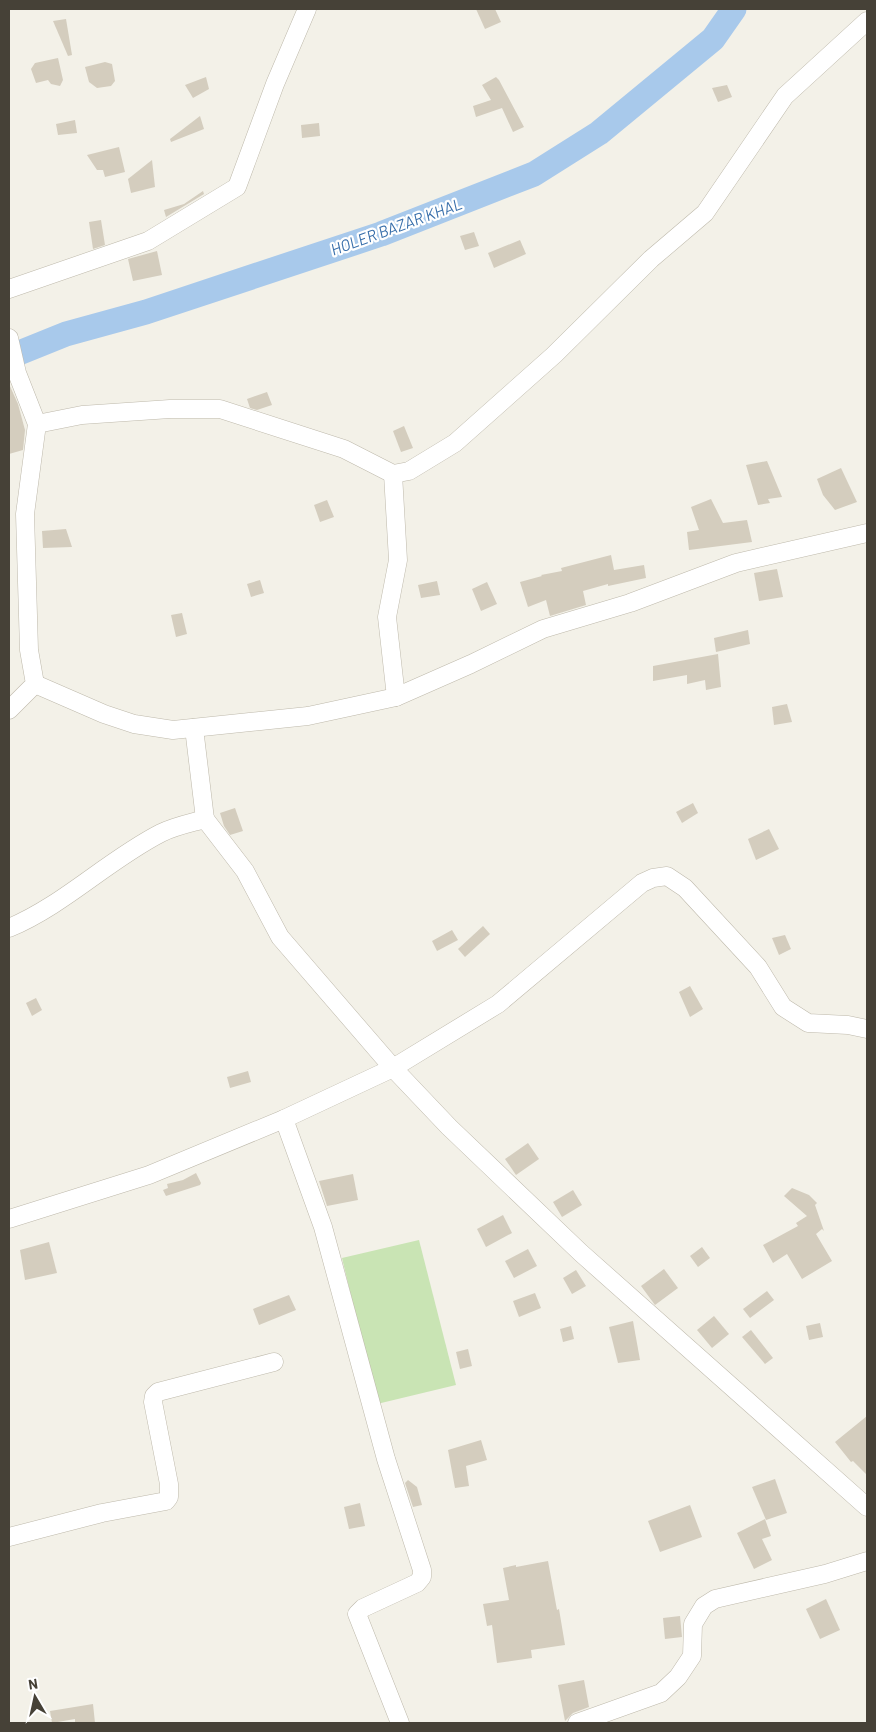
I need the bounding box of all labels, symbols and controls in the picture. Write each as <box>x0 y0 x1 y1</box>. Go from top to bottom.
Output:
water label: HOLER BAZAR KHAL <box>328 193 464 259</box>
north arrow <box>10 1672 60 1722</box>
text: N <box>27 1675 39 1693</box>

